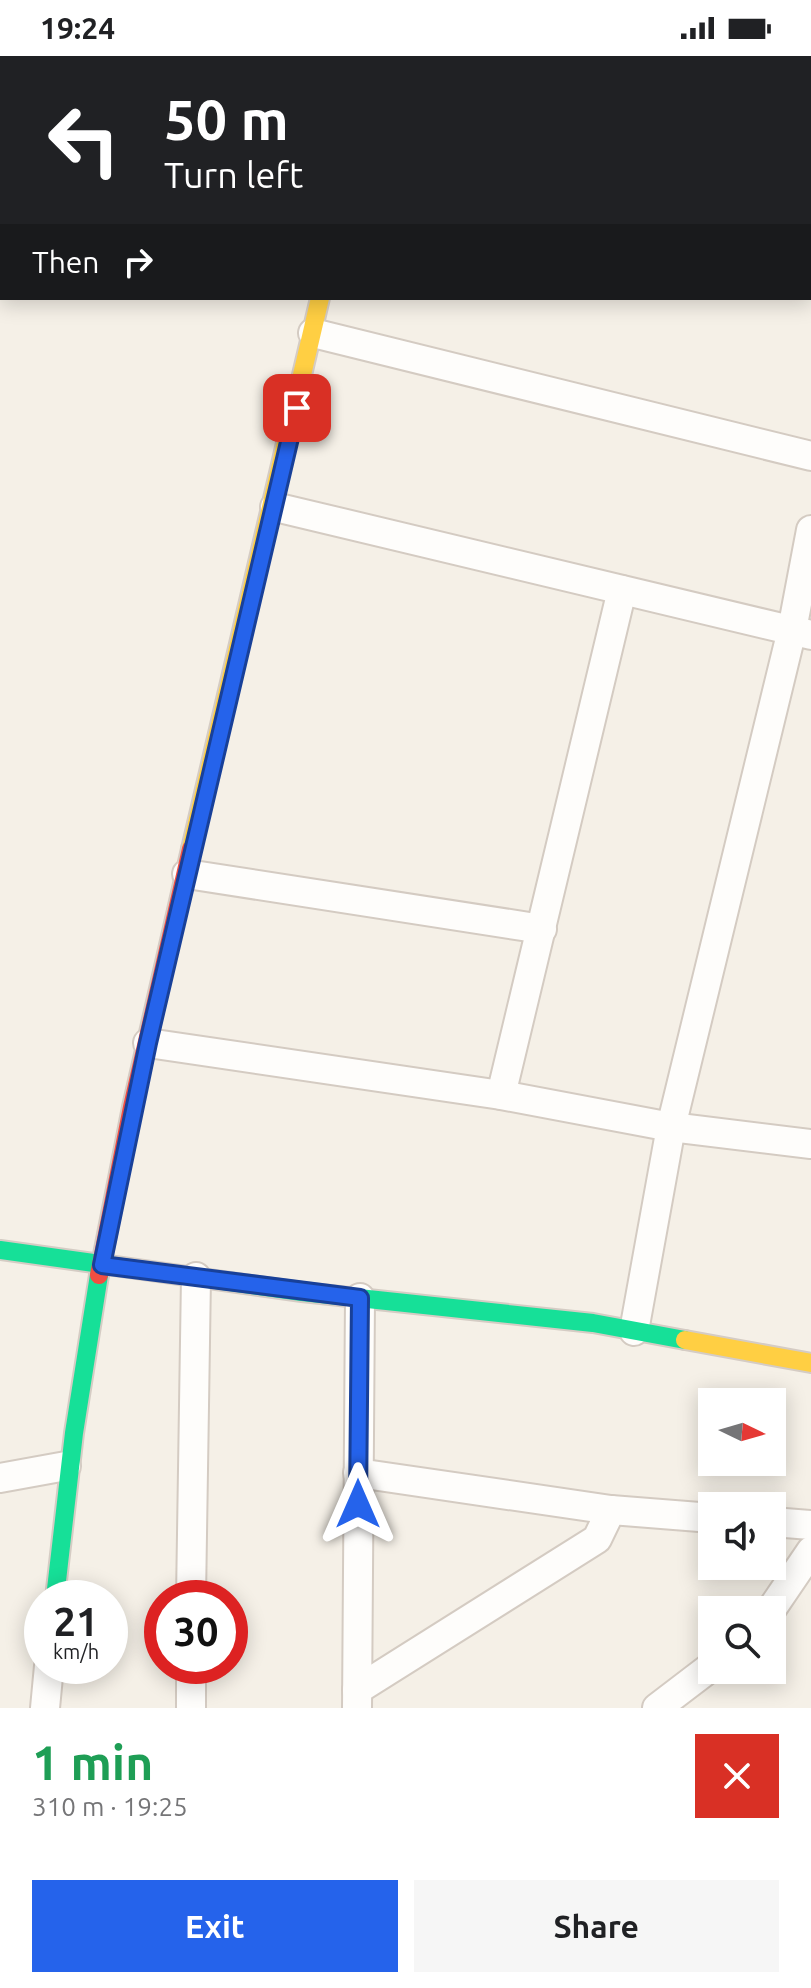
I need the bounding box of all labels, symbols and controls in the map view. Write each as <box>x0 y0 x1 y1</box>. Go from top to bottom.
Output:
text: 19:24 <box>40 11 115 45</box>
icon: left <box>32 88 136 192</box>
text: 50 m <box>164 88 289 151</box>
text: Turn left <box>164 154 303 195</box>
icon: right <box>116 240 160 284</box>
text: Then <box>32 245 100 279</box>
pin <box>263 374 331 442</box>
icon: arrive <box>275 386 319 430</box>
north arrow <box>698 1388 786 1476</box>
map controls <box>698 1388 786 1684</box>
position arrow <box>316 1462 400 1546</box>
button: sound <box>698 1492 786 1580</box>
speed limit sign: 30 <box>144 1580 248 1684</box>
button: search <box>698 1596 786 1684</box>
text: 21 <box>53 1599 99 1644</box>
text: km/h <box>53 1640 99 1663</box>
button: close <box>695 1734 779 1818</box>
text: 1 min <box>32 1735 153 1789</box>
text: 310 m · 19:25 <box>32 1792 188 1821</box>
button: Exit <box>32 1880 398 1972</box>
button: Share <box>414 1880 779 1972</box>

